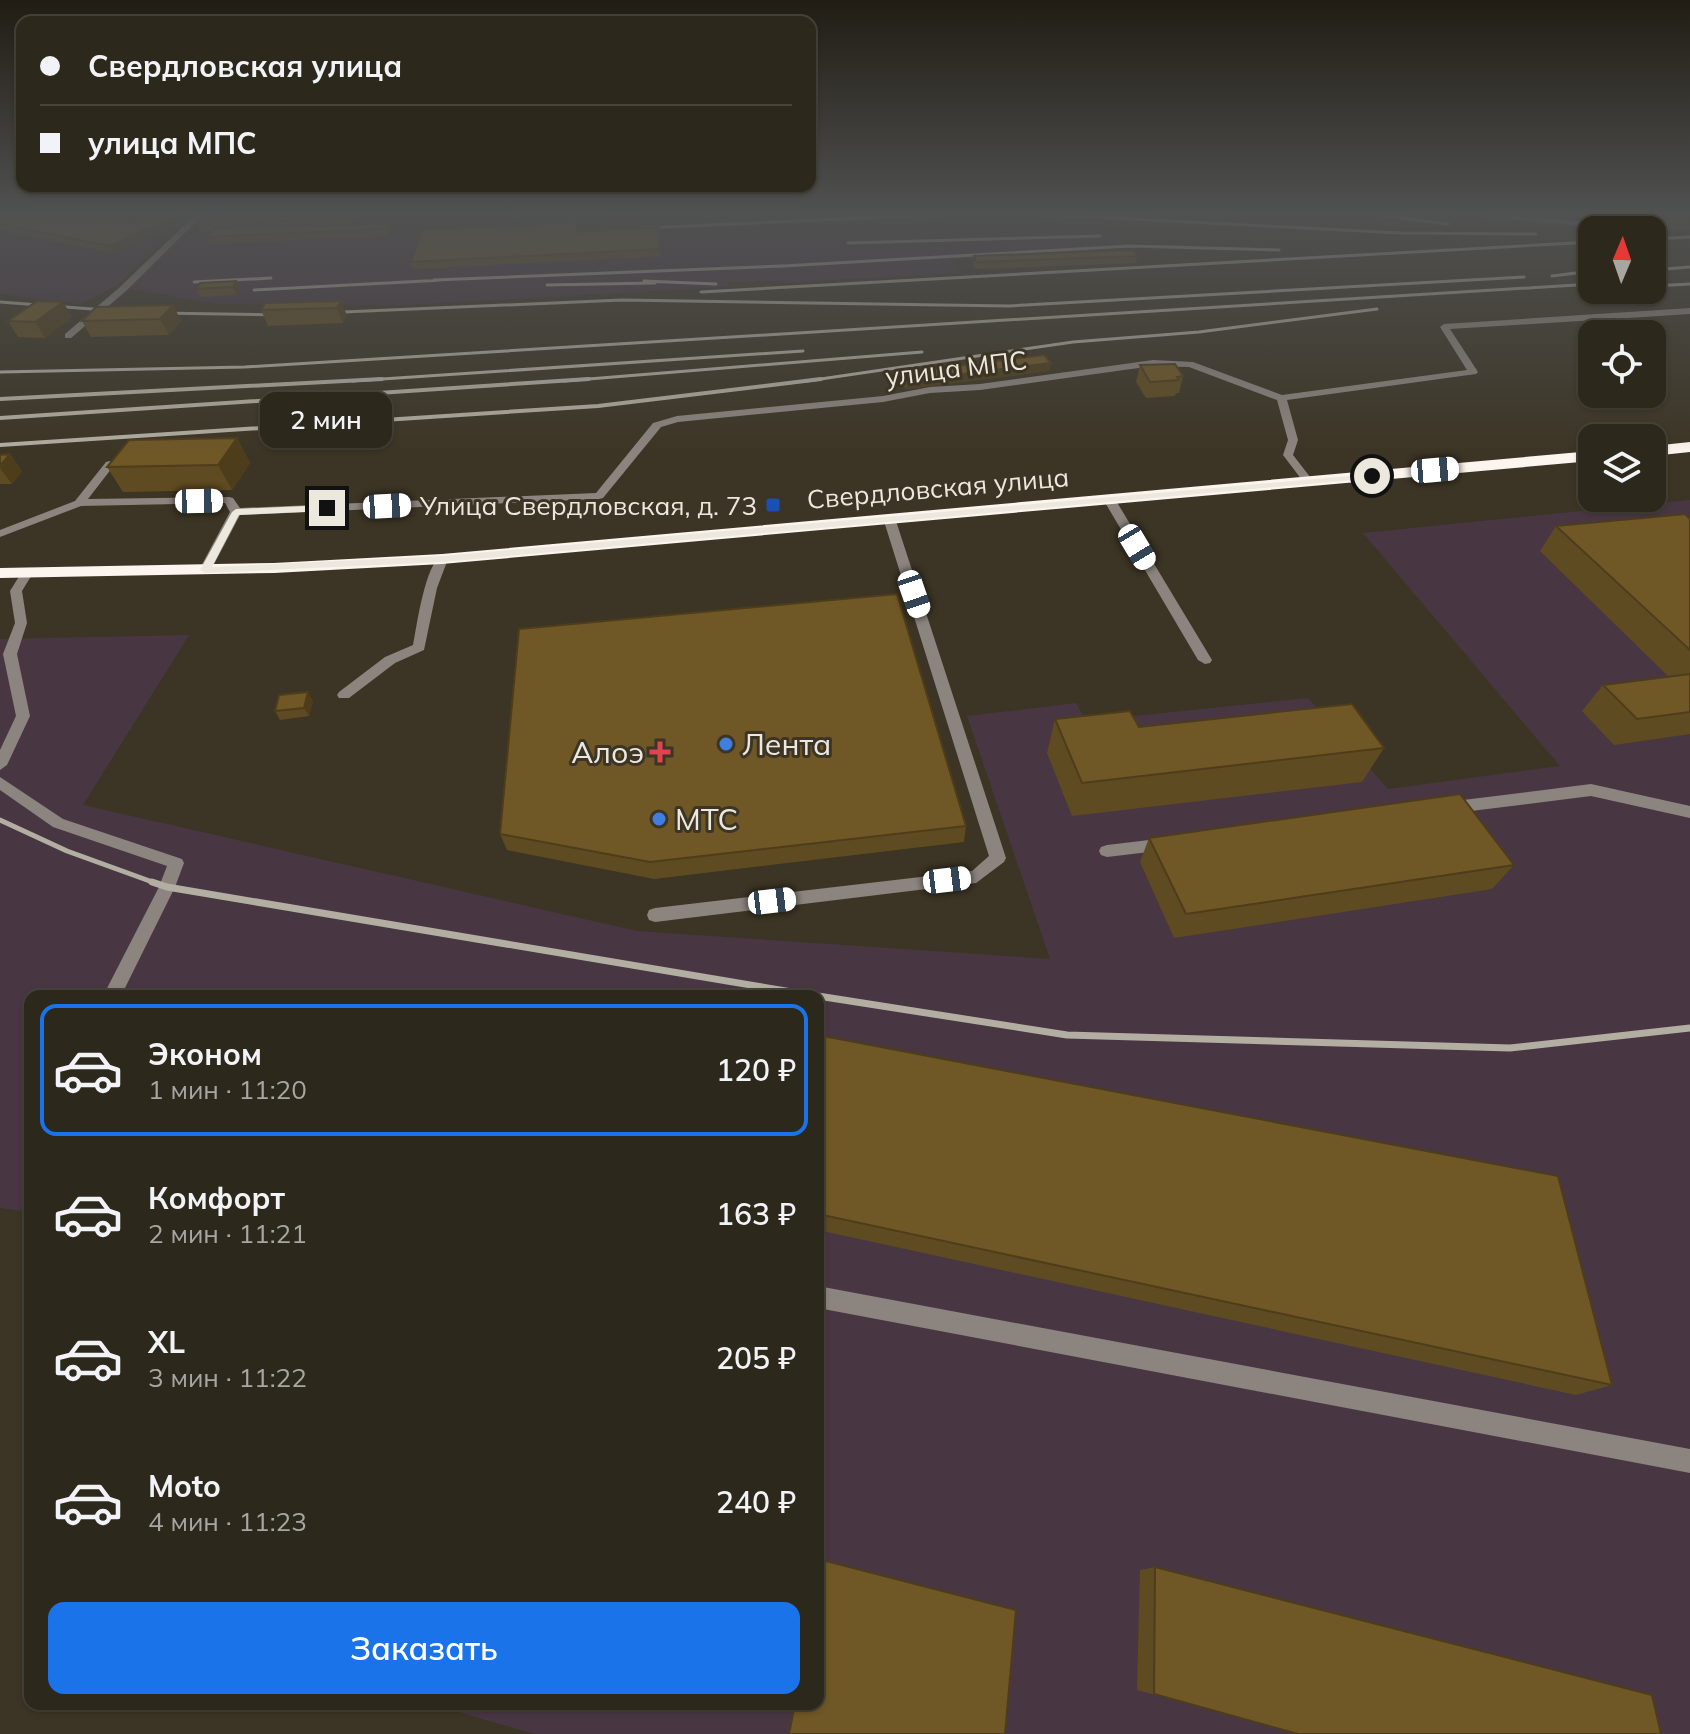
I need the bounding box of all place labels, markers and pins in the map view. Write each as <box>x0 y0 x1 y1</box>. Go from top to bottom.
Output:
place label: Улица Свердловская, д. 73 <box>419 489 757 522</box>
marker: Улица Свердловская, д. 73 <box>764 496 782 514</box>
place label: Лента <box>742 725 831 763</box>
place label: Алоэ <box>571 733 644 771</box>
marker: Лента <box>717 735 735 753</box>
marker: Алоэ <box>651 743 669 761</box>
place label: МТС <box>675 800 738 838</box>
marker: МТС <box>650 810 668 828</box>

